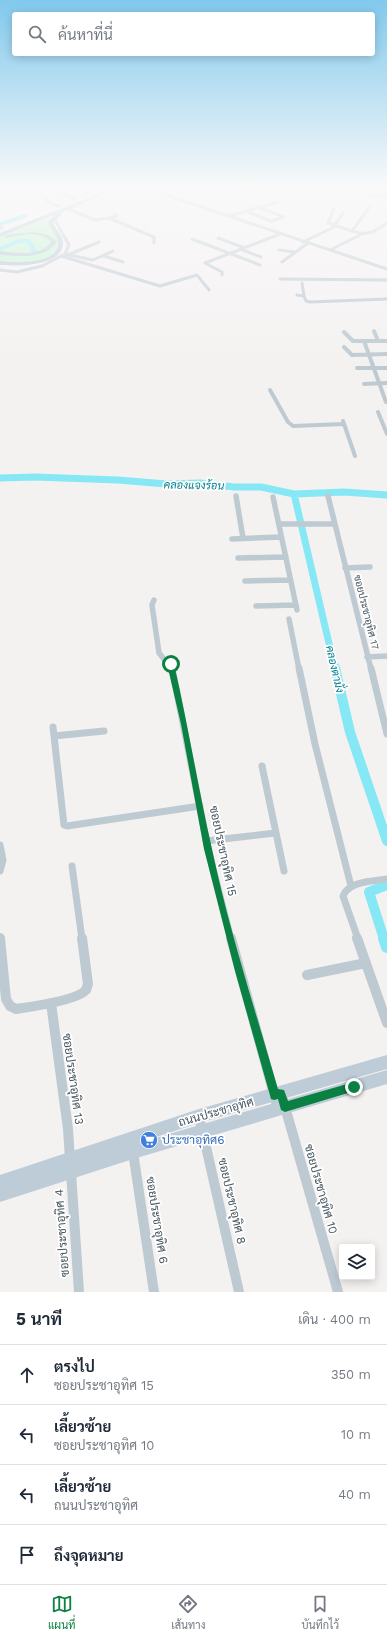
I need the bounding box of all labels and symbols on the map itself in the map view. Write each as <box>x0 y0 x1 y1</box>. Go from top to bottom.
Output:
water label: คลองแจงร้อน <box>164 477 224 493</box>
street label: ซอยประชาอุทิศ 17 <box>350 574 381 651</box>
water label: คลองตามั่ง <box>323 643 351 694</box>
route start <box>162 655 180 673</box>
street label: ซอยประชาอุทิศ 15 <box>205 804 239 898</box>
street label: ซอยประชาอุทิศ 13 <box>58 1032 86 1126</box>
route end <box>345 1078 363 1096</box>
street label: ถนนประชาอุทิศ <box>177 1095 256 1131</box>
supermarket icon: ประชาอุทิศ6 <box>139 1130 159 1150</box>
place label: ประชาอุทิศ6 <box>162 1133 225 1149</box>
street label: ซอยประชาอุทิศ 10 <box>300 1143 340 1236</box>
street label: ซอยประชาอุทิศ 8 <box>213 1156 249 1246</box>
street label: ซอยประชาอุทิศ 6 <box>141 1175 171 1265</box>
street label: ซอยประชาอุทิศ 4 <box>52 1188 74 1277</box>

